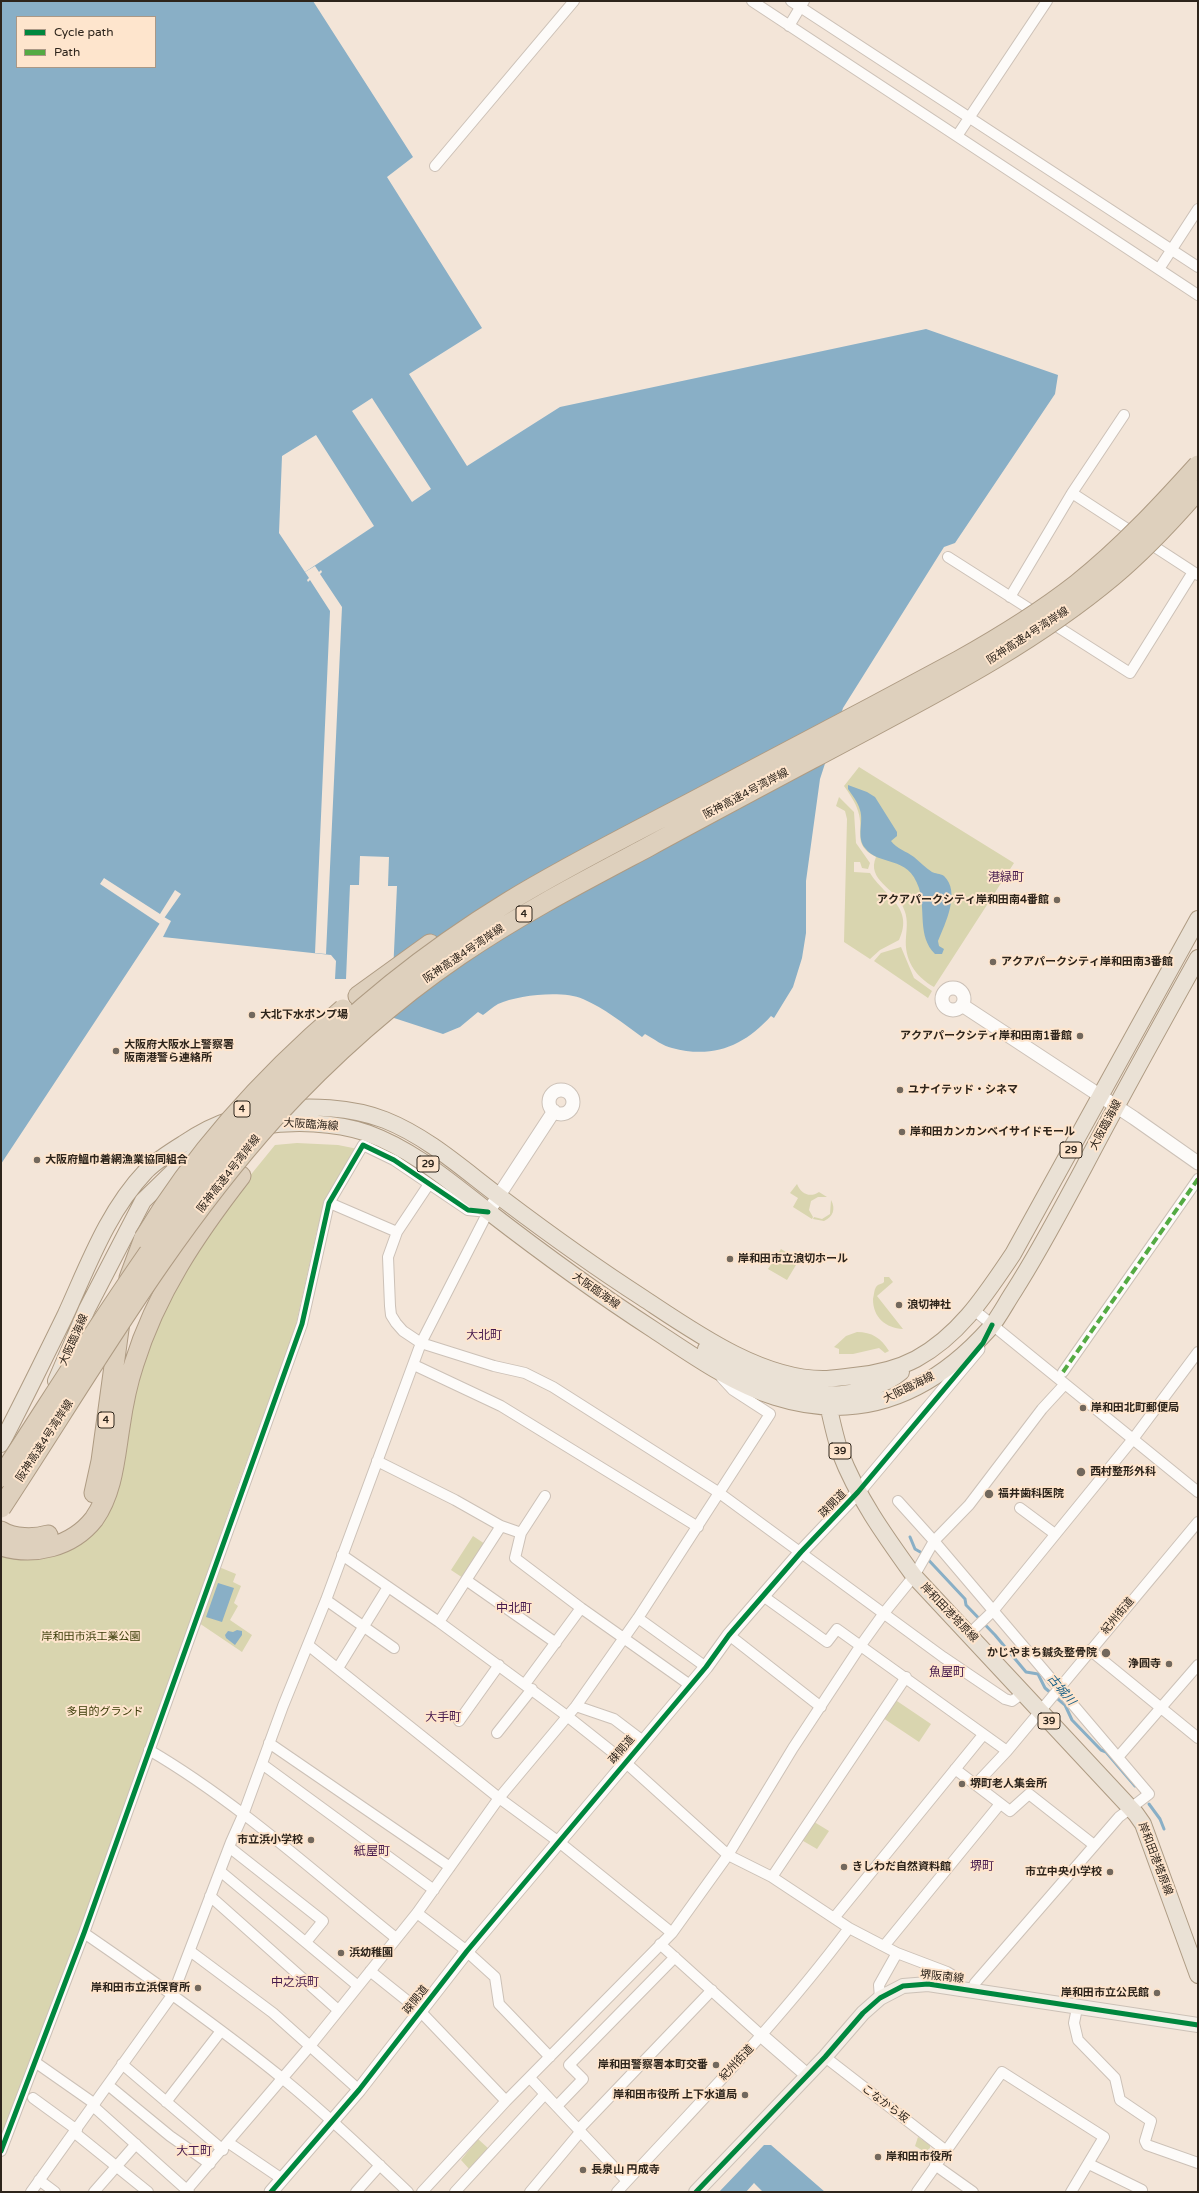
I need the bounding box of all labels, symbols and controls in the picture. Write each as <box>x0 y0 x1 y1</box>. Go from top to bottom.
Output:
legend <box>16 16 156 68</box>
text: Cycle path <box>54 25 113 39</box>
text: Path <box>54 45 80 59</box>
street label: 阪神高速4号湾岸線 <box>985 605 1071 667</box>
street label: 阪神高速4号湾岸線 <box>701 766 791 822</box>
district label: 港緑町 <box>988 871 1024 885</box>
place label: アクアパークシティ岸和田南4番館 <box>877 893 1049 907</box>
marker: アクアパークシティ岸和田南4番館 <box>1052 895 1062 905</box>
road number: 4 <box>516 906 532 922</box>
street label: 阪神高速4号湾岸線 <box>421 922 507 986</box>
place label: アクアパークシティ岸和田南3番館 <box>1001 955 1173 969</box>
marker: アクアパークシティ岸和田南3番館 <box>988 957 998 967</box>
place label: 大北下水ポンプ場 <box>260 1008 348 1022</box>
marker: 大北下水ポンプ場 <box>247 1010 257 1020</box>
place label: アクアパークシティ岸和田南1番館 <box>900 1029 1072 1043</box>
marker: アクアパークシティ岸和田南1番館 <box>1075 1031 1085 1041</box>
place label: 大阪府大阪水上警察署 阪南港警ら連絡所 <box>124 1038 234 1064</box>
marker: 大阪府大阪水上警察署 阪南港警ら連絡所 <box>111 1046 121 1056</box>
place label: ユナイテッド・シネマ <box>908 1083 1018 1097</box>
marker: ユナイテッド・シネマ <box>895 1085 905 1095</box>
street label: 大阪臨海線 <box>1087 1098 1125 1152</box>
road number: 4 <box>234 1101 250 1117</box>
street label: 大阪臨海線 <box>283 1116 339 1134</box>
place label: 岸和田カンカンベイサイドモール <box>910 1125 1075 1139</box>
marker: 岸和田カンカンベイサイドモール <box>897 1127 907 1137</box>
street label: 阪神高速4号湾岸線 <box>195 1133 263 1215</box>
road number: 29 <box>1060 1142 1082 1158</box>
place label: 大阪府鰮巾着網漁業協同組合 <box>45 1153 188 1167</box>
marker: 大阪府鰮巾着網漁業協同組合 <box>32 1155 42 1165</box>
road number: 29 <box>417 1156 439 1172</box>
place label: 岸和田市立浪切ホール <box>738 1252 848 1266</box>
marker: 岸和田市立浪切ホール <box>725 1254 735 1264</box>
street label: 大阪臨海線 <box>570 1270 622 1312</box>
place label: 浪切神社 <box>907 1298 951 1312</box>
marker: 浪切神社 <box>894 1300 904 1310</box>
street label: 大阪臨海線 <box>57 1312 91 1368</box>
district label: 大北町 <box>466 1329 502 1343</box>
street label: 大阪臨海線 <box>881 1370 937 1406</box>
street label: 阪神高速4号湾岸線 <box>14 1398 76 1484</box>
place label: 岸和田北町郵便局 <box>1091 1401 1179 1415</box>
marker: 岸和田北町郵便局 <box>1078 1403 1088 1413</box>
road number: 4 <box>98 1412 114 1428</box>
road number: 39 <box>829 1443 851 1459</box>
place label: 西村整形外科 <box>1090 1465 1156 1479</box>
marker: 西村整形外科 <box>1075 1466 1087 1478</box>
place label: 福井歯科医院 <box>998 1487 1064 1501</box>
street label: 疎開道 <box>817 1488 849 1520</box>
marker: 福井歯科医院 <box>983 1488 995 1500</box>
street label: 岸和田港塔原線 <box>918 1581 980 1645</box>
street label: 紀州街道 <box>1099 1595 1137 1637</box>
district label: 中北町 <box>496 1602 532 1616</box>
park label: 岸和田市浜工業公園 <box>42 1630 140 1644</box>
place label: かじやまち鍼灸整骨院 <box>987 1646 1097 1660</box>
marker: かじやまち鍼灸整骨院 <box>1100 1647 1112 1659</box>
place label: 浄圓寺 <box>1128 1657 1161 1671</box>
marker: 浄圓寺 <box>1164 1659 1174 1669</box>
district label: 魚屋町 <box>929 1666 965 1680</box>
water label: 古城川 <box>1044 1672 1078 1708</box>
park label: 多目的グランド <box>67 1705 143 1719</box>
district label: 大手町 <box>425 1711 461 1725</box>
road number: 39 <box>1038 1713 1060 1729</box>
street label: 疎開道 <box>606 1733 638 1767</box>
place label: 堺町老人集会所 <box>970 1777 1047 1791</box>
marker: 堺町老人集会所 <box>957 1779 967 1789</box>
street label: 岸和田港塔原線 <box>1135 1821 1175 1897</box>
place label: 市立浜小学校 <box>237 1833 303 1847</box>
marker: 市立浜小学校 <box>306 1835 316 1845</box>
district label: 紙屋町 <box>354 1845 390 1859</box>
place label: きしわだ自然資料館 <box>852 1860 951 1874</box>
district label: 堺町 <box>970 1860 994 1874</box>
marker: きしわだ自然資料館 <box>839 1862 849 1872</box>
place label: 市立中央小学校 <box>1025 1865 1102 1879</box>
marker: 市立中央小学校 <box>1105 1867 1115 1877</box>
place label: 浜幼稚園 <box>349 1946 393 1960</box>
marker: 浜幼稚園 <box>336 1948 346 1958</box>
street label: 堺阪南線 <box>919 1968 965 1986</box>
district label: 中之浜町 <box>271 1976 319 1990</box>
place label: 岸和田市立浜保育所 <box>91 1981 190 1995</box>
marker: 岸和田市立浜保育所 <box>193 1983 203 1993</box>
street label: 疎開道 <box>401 1983 431 2017</box>
place label: 岸和田市立公民館 <box>1061 1986 1149 2000</box>
marker: 岸和田市立公民館 <box>1152 1988 1162 1998</box>
street label: 紀州街道 <box>717 2042 757 2084</box>
place label: 岸和田警察署本町交番 <box>598 2058 708 2072</box>
marker: 岸和田警察署本町交番 <box>711 2060 721 2070</box>
street label: こなから坂 <box>859 2082 911 2126</box>
place label: 岸和田市役所 上下水道局 <box>613 2088 737 2102</box>
marker: 岸和田市役所 上下水道局 <box>740 2090 750 2100</box>
district label: 大工町 <box>176 2145 212 2159</box>
place label: 岸和田市役所 <box>886 2150 952 2164</box>
marker: 岸和田市役所 <box>873 2152 883 2162</box>
place label: 長泉山 円成寺 <box>591 2163 660 2177</box>
marker: 長泉山 円成寺 <box>578 2165 588 2175</box>

